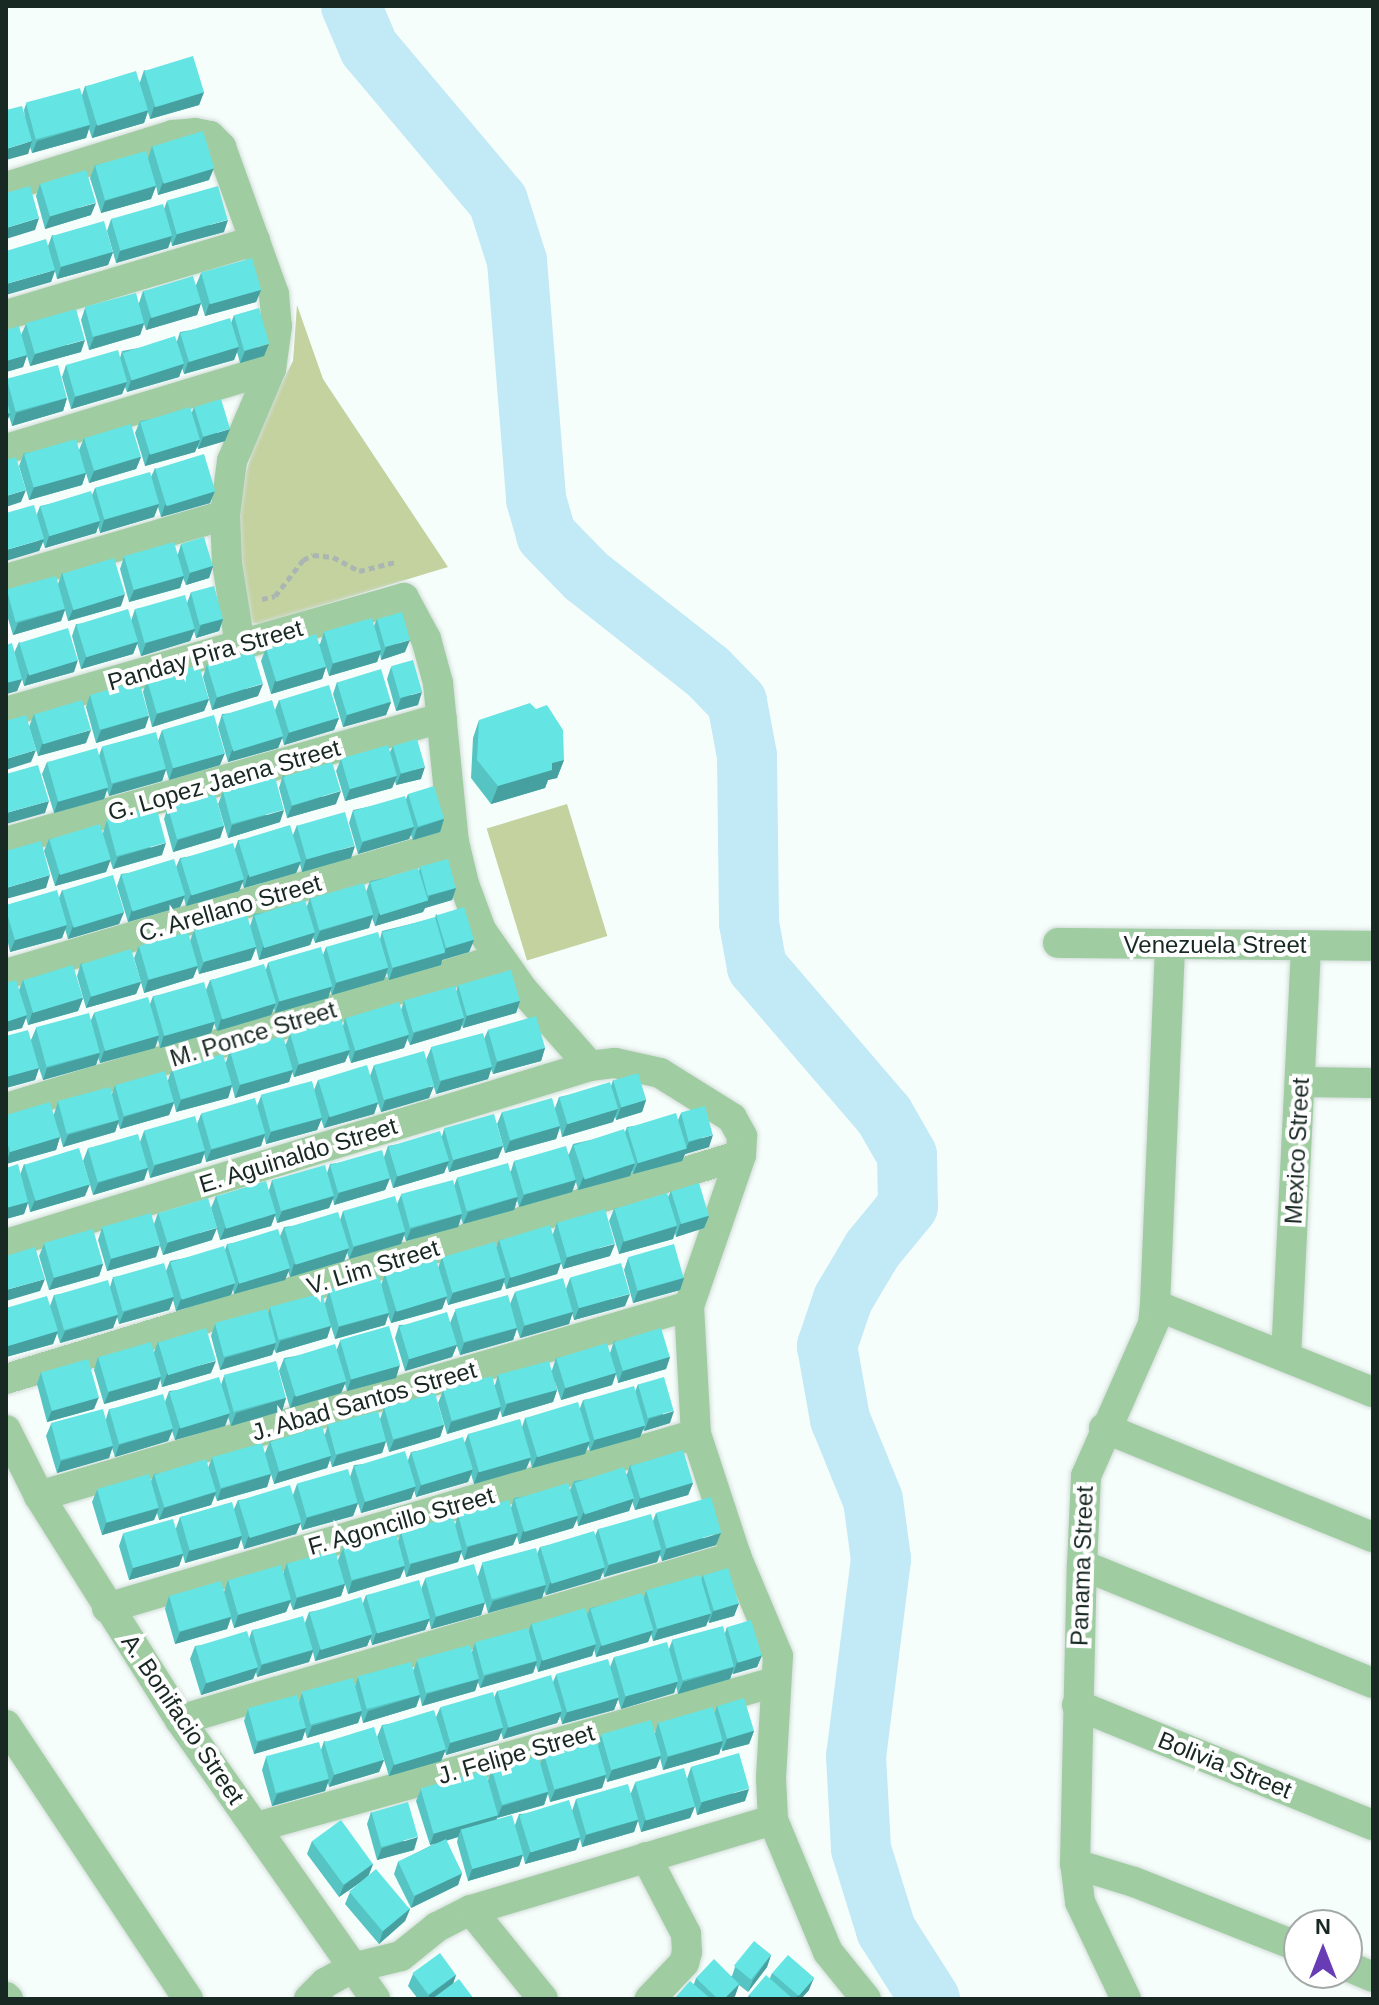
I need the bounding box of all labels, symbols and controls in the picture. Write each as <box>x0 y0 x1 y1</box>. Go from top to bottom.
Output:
street label: Panday Pira Street <box>104 613 306 697</box>
street label: G. Lopez Jaena Street <box>105 733 343 827</box>
street label: C. Arellano Street <box>135 868 325 948</box>
street label: Venezuela Street <box>1124 931 1306 959</box>
street label: M. Ponce Street <box>167 995 339 1073</box>
street label: Mexico Street <box>1279 1077 1315 1225</box>
street label: E. Aguinaldo Street <box>195 1111 401 1199</box>
street label: V. Lim Street <box>304 1233 442 1301</box>
street label: J. Abad Santos Street <box>248 1355 480 1447</box>
street label: F. Agoncillo Street <box>304 1480 498 1562</box>
street label: Panama Street <box>1065 1486 1099 1646</box>
street label: A. Bonifacio Street <box>115 1629 251 1809</box>
street label: J. Felipe Street <box>434 1718 598 1790</box>
street label: Bolivia Street <box>1154 1725 1296 1805</box>
north arrow <box>1283 1909 1363 1989</box>
text: N <box>1315 1914 1331 1939</box>

